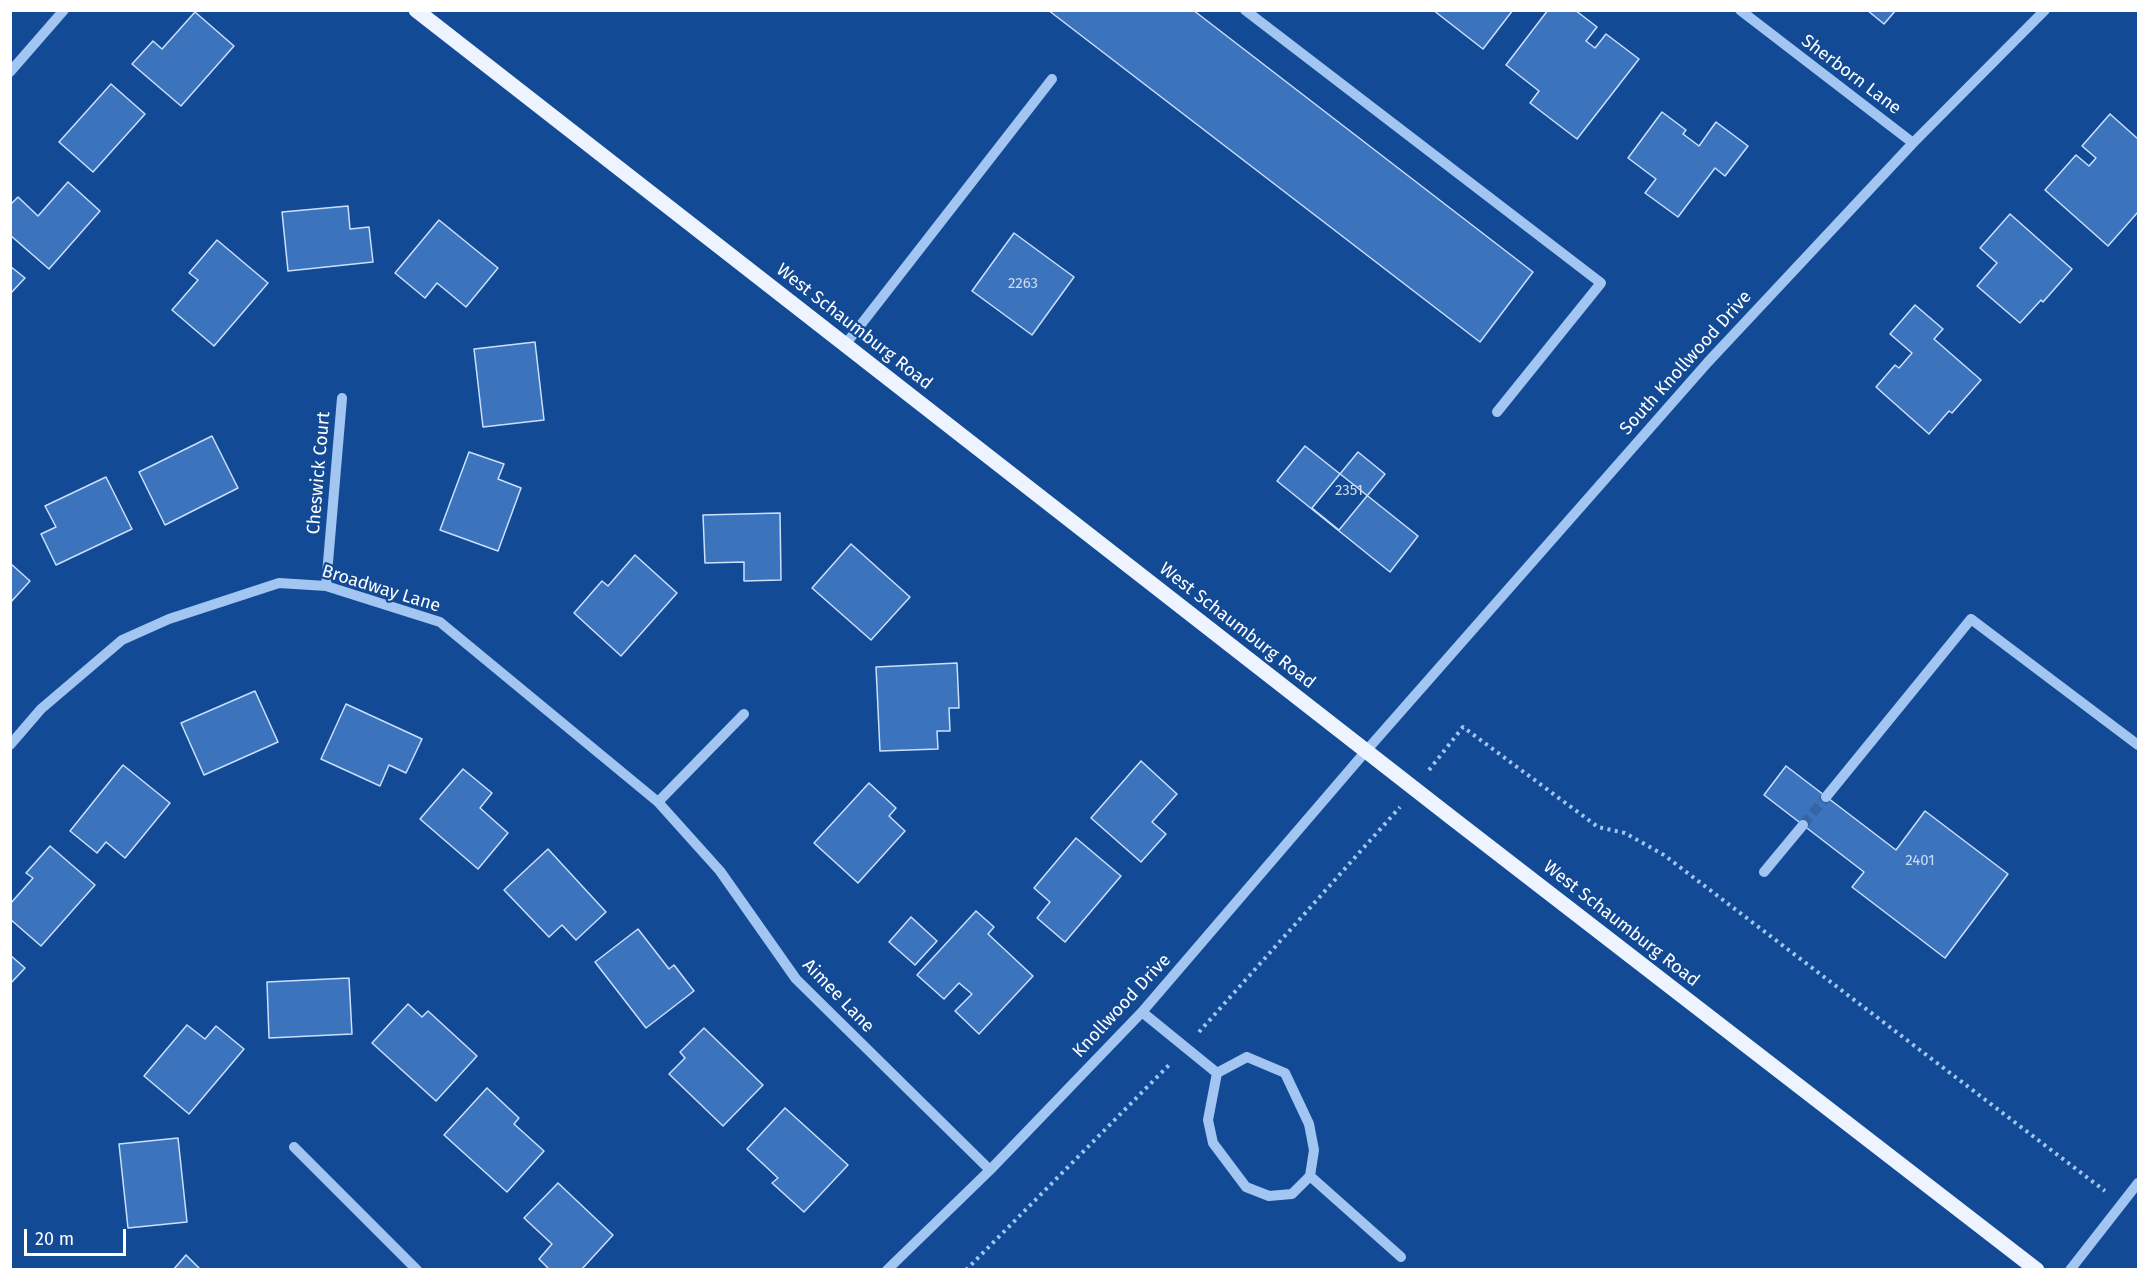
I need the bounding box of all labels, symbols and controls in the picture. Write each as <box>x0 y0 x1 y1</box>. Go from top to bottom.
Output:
street label: Sherborn Lane <box>1797 30 1905 120</box>
street label: West Schaumburg Road <box>772 259 936 395</box>
house number: 2263 <box>1008 275 1038 293</box>
street label: South Knollwood Drive <box>1616 286 1756 440</box>
street label: Cheswick Court <box>303 411 335 535</box>
house number: 2351 <box>1335 482 1363 500</box>
street label: West Schaumburg Road <box>1155 558 1319 694</box>
street label: Broadway Lane <box>319 561 443 617</box>
house number: 2401 <box>1905 852 1935 870</box>
street label: West Schaumburg Road <box>1539 856 1703 992</box>
street label: Knollwood Drive <box>1068 950 1176 1062</box>
street label: Aimee Lane <box>798 955 878 1037</box>
scale bar <box>27 1217 129 1255</box>
text: 20 m <box>35 1228 74 1250</box>

